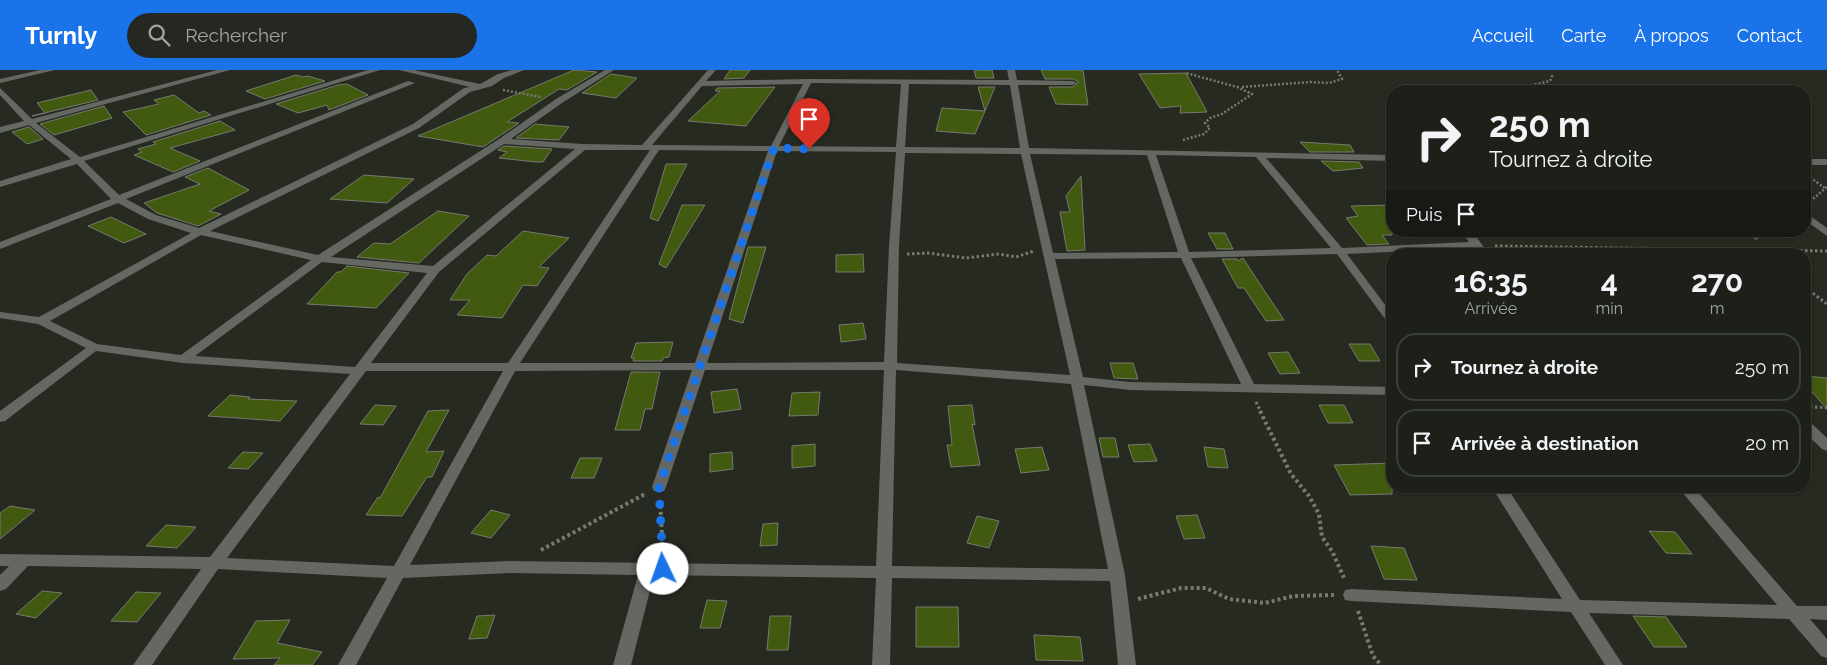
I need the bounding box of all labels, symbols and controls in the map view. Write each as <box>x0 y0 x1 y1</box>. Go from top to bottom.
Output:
search box <box>127 13 477 58</box>
text: Turnly <box>25 21 97 50</box>
icon: search <box>145 21 173 49</box>
text: Rechercher <box>185 24 287 46</box>
text: Accueil <box>1472 25 1533 46</box>
text: Carte <box>1561 25 1606 46</box>
text: À propos <box>1634 25 1709 46</box>
text: Contact <box>1737 25 1802 46</box>
pin <box>788 98 830 149</box>
text: 250 m <box>1489 104 1591 145</box>
icon: arrive <box>795 105 823 133</box>
icon: right <box>1406 105 1471 170</box>
text: Tournez à droite <box>1489 146 1653 172</box>
icon: arrive <box>1452 200 1480 228</box>
text: Puis <box>1406 203 1442 225</box>
text: 16:35 <box>1454 264 1528 299</box>
text: 4 <box>1601 264 1618 299</box>
text: 270 <box>1691 264 1743 299</box>
text: Arrivée <box>1464 299 1517 318</box>
text: min <box>1596 299 1623 318</box>
text: m <box>1710 299 1724 318</box>
icon: right <box>1408 353 1436 381</box>
text: Tournez à droite <box>1451 356 1598 378</box>
text: 250 m <box>1735 356 1789 378</box>
icon: arrive <box>1408 429 1436 457</box>
text: Arrivée à destination <box>1451 432 1639 454</box>
text: 20 m <box>1745 432 1789 454</box>
position arrow <box>636 542 688 594</box>

